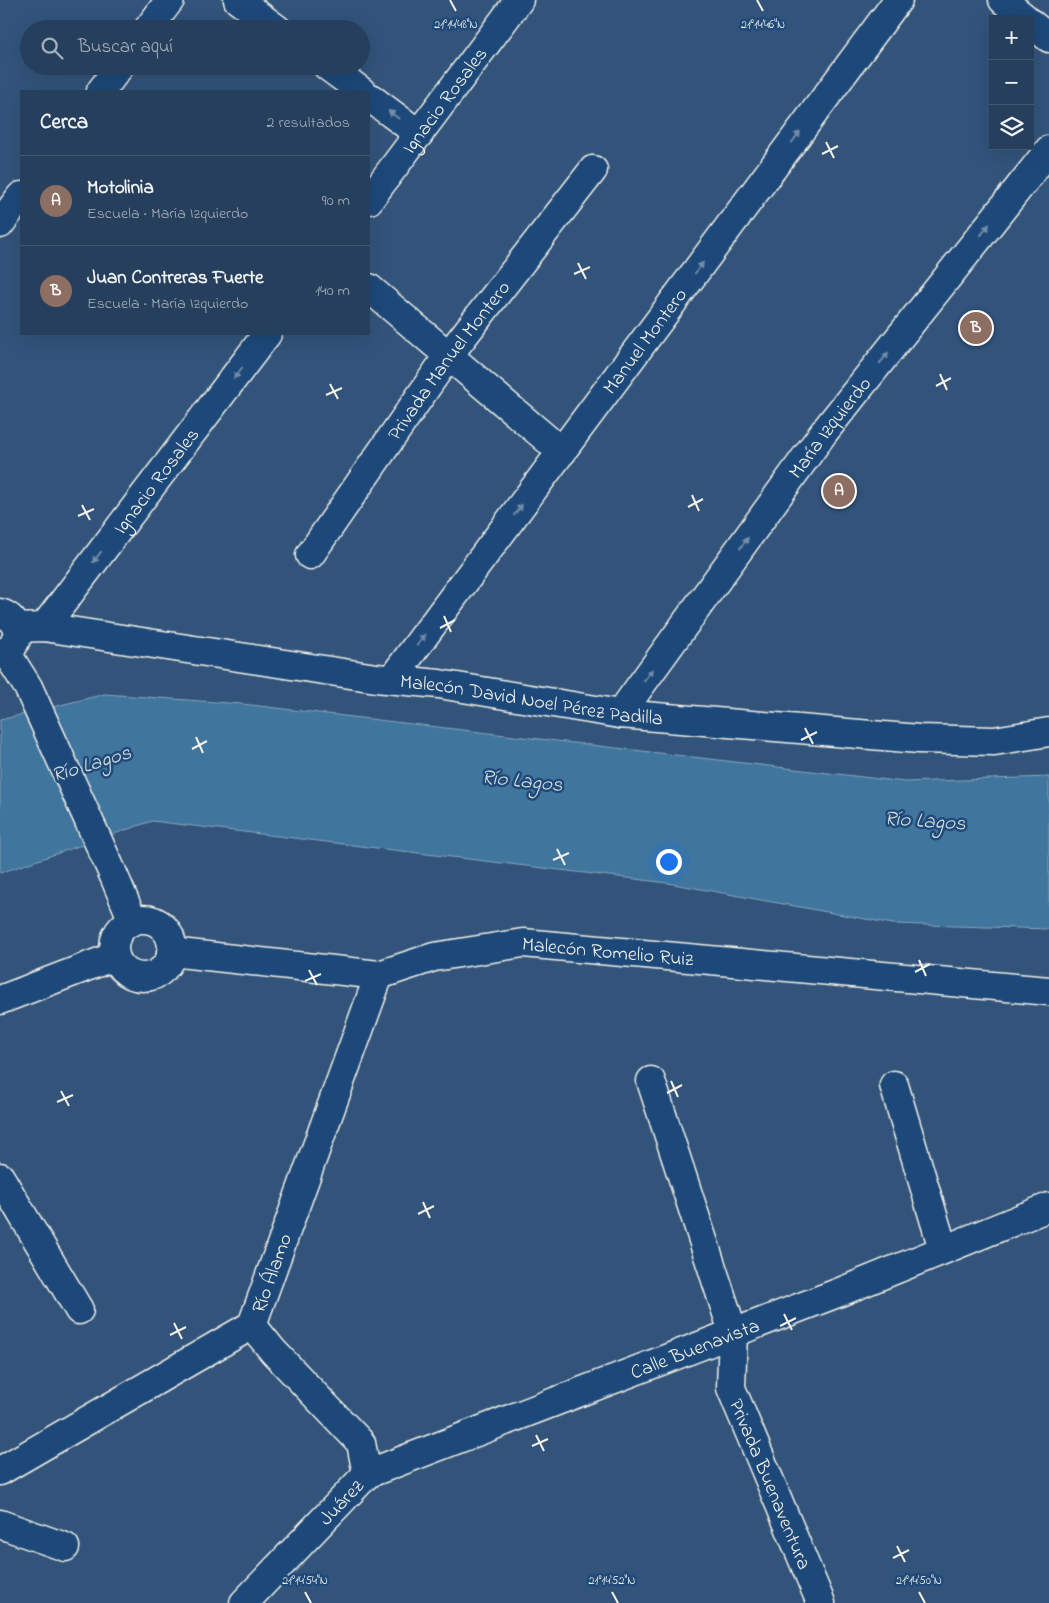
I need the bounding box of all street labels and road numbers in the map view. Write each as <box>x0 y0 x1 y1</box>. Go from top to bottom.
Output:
street label: Ignacio Rosales <box>396 42 496 161</box>
street label: Privada Manuel Montero <box>382 275 519 447</box>
street label: Manuel Montero <box>597 283 696 401</box>
street label: María Izquierdo <box>783 371 880 486</box>
street label: Ignacio Rosales <box>107 423 208 542</box>
street label: Malecón David Noel Pérez Padilla <box>399 668 664 735</box>
street label: Malecón Romelio Ruiz <box>520 931 695 976</box>
street label: Río Álamo <box>246 1230 301 1317</box>
street label: Calle Buenavista <box>627 1312 764 1388</box>
street label: Privada Buenaventura <box>720 1395 817 1575</box>
street label: Juárez <box>313 1473 372 1533</box>

